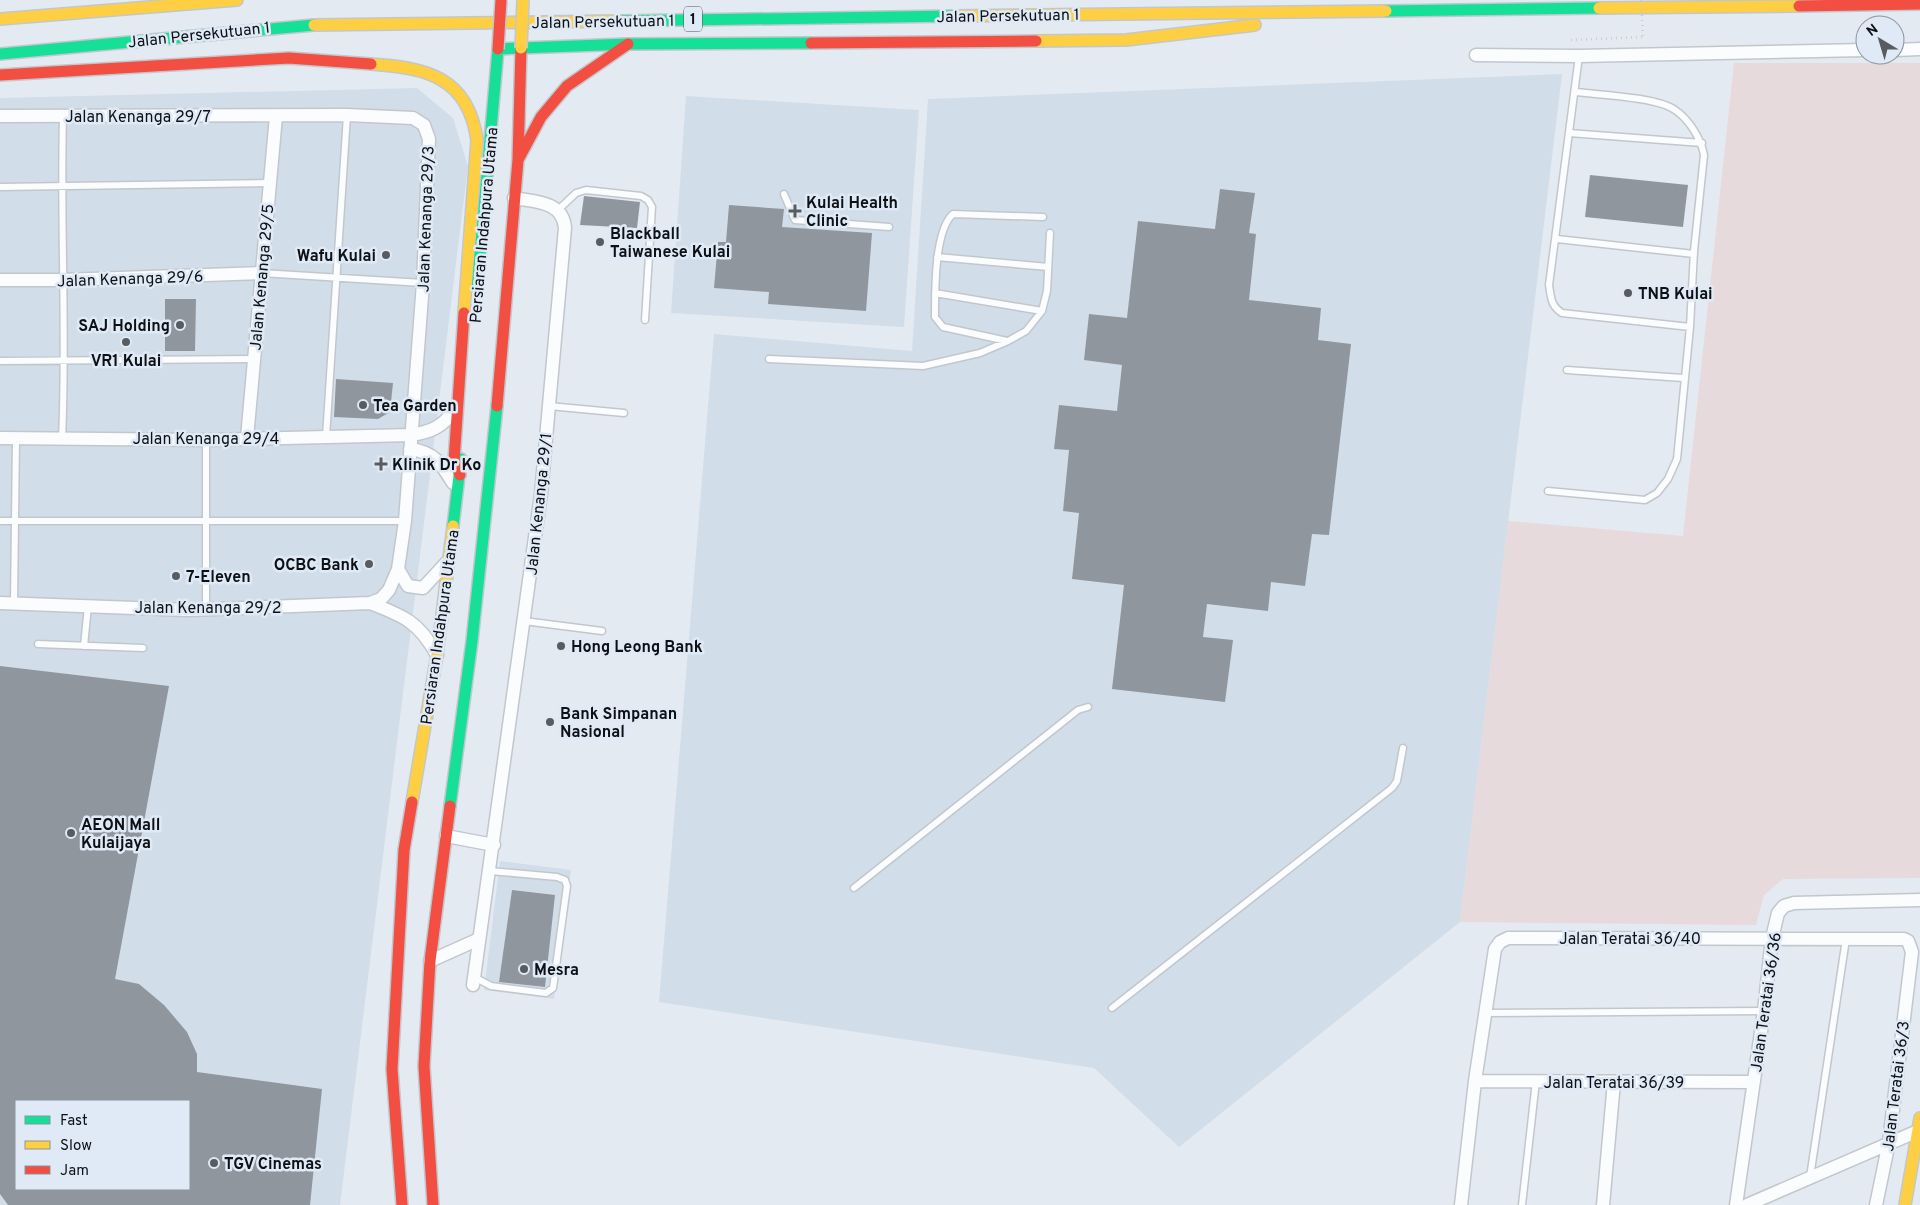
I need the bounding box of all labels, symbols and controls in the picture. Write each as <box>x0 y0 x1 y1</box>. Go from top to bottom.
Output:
road number: 1 <box>684 6 702 32</box>
street label: Jalan Persekutuan 1 <box>936 6 1080 28</box>
street label: Jalan Persekutuan 1 <box>531 12 675 34</box>
north arrow <box>1855 15 1905 65</box>
street label: Jalan Persekutuan 1 <box>127 19 271 53</box>
text: N <box>1864 21 1882 41</box>
street label: Jalan Kenanga 29/7 <box>65 108 211 128</box>
street label: Persiaran Indahpura Utama <box>466 126 504 324</box>
street label: Jalan Kenanga 29/3 <box>414 145 440 293</box>
place label: Kulai Health Clinic <box>806 194 898 232</box>
street label: Jalan Kenanga 29/5 <box>247 203 279 351</box>
marker: Kulai Health Clinic <box>788 204 802 218</box>
place label: Blackball Taiwanese Kulai <box>610 225 730 263</box>
marker: Blackball Taiwanese Kulai <box>594 236 606 248</box>
place label: Wafu Kulai <box>297 247 376 267</box>
marker: Wafu Kulai <box>380 249 392 261</box>
street label: Jalan Kenanga 29/6 <box>56 267 204 293</box>
place label: TNB Kulai <box>1638 285 1713 305</box>
marker: TNB Kulai <box>1622 287 1634 299</box>
place label: SAJ Holding <box>78 317 170 337</box>
marker: SAJ Holding <box>174 319 186 331</box>
marker: VR1 Kulai <box>120 336 132 348</box>
place label: VR1 Kulai <box>91 352 161 372</box>
place label: Tea Garden <box>373 397 457 417</box>
marker: Tea Garden <box>357 399 369 411</box>
street label: Jalan Kenanga 29/4 <box>132 430 280 450</box>
street label: Jalan Kenanga 29/1 <box>523 432 557 576</box>
place label: Klinik Dr Ko <box>392 456 481 476</box>
marker: Klinik Dr Ko <box>374 457 388 471</box>
street label: Persiaran Indahpura Utama <box>417 529 465 726</box>
place label: OCBC Bank <box>274 556 359 576</box>
marker: OCBC Bank <box>363 558 375 570</box>
place label: 7-Eleven <box>186 568 251 588</box>
marker: 7-Eleven <box>170 570 182 582</box>
street label: Jalan Kenanga 29/2 <box>135 599 281 619</box>
place label: Hong Leong Bank <box>571 638 703 658</box>
marker: Hong Leong Bank <box>555 640 567 652</box>
place label: Bank Simpanan Nasional <box>560 705 677 743</box>
marker: Bank Simpanan Nasional <box>544 716 556 728</box>
place label: AEON Mall Kulaijaya <box>81 816 160 854</box>
marker: AEON Mall Kulaijaya <box>65 827 77 839</box>
street label: Jalan Teratai 36/40 <box>1559 930 1701 950</box>
street label: Jalan Teratai 36/36 <box>1747 931 1787 1074</box>
place label: Mesra <box>534 961 579 981</box>
marker: Mesra <box>518 963 530 975</box>
street label: Jalan Teratai 36/3 <box>1879 1020 1915 1153</box>
street label: Jalan Teratai 36/39 <box>1544 1074 1684 1094</box>
legend <box>15 1100 190 1190</box>
text: Fast <box>60 1112 88 1131</box>
text: Slow <box>60 1137 92 1156</box>
place label: TGV Cinemas <box>224 1155 322 1175</box>
marker: TGV Cinemas <box>208 1157 220 1169</box>
text: Jam <box>60 1162 89 1181</box>

